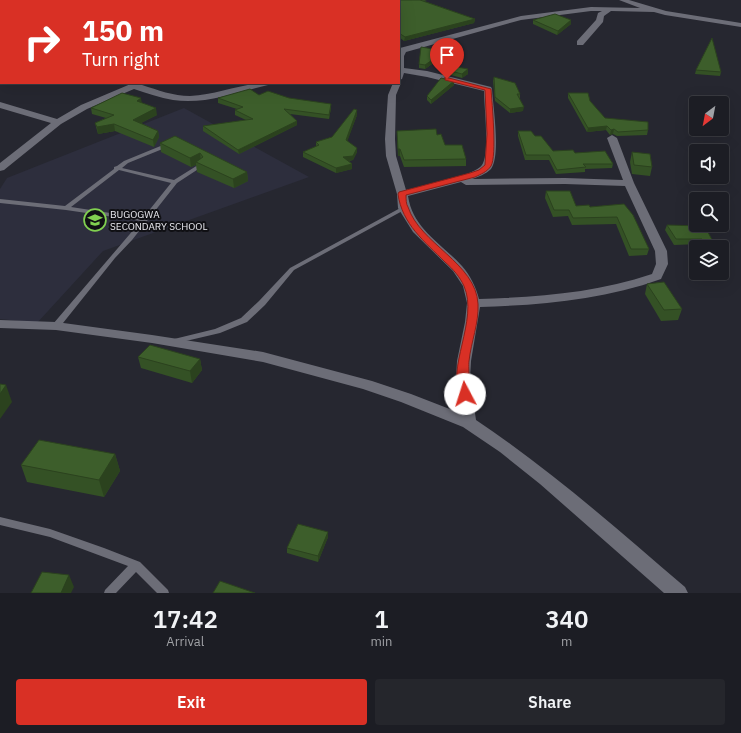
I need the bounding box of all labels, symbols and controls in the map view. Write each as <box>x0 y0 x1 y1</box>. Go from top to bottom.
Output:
text: 150 m <box>82 12 164 49</box>
icon: right <box>16 16 68 68</box>
pin <box>430 38 464 79</box>
icon: arrive <box>436 44 458 66</box>
text: Turn right <box>82 48 160 71</box>
north arrow <box>689 96 729 136</box>
map controls <box>689 96 729 280</box>
button: sound <box>689 144 729 184</box>
button: search <box>689 192 729 232</box>
school or university icon: BUGOGWA SECONDARY SCHOOL <box>82 207 108 233</box>
place label: BUGOGWA SECONDARY SCHOOL <box>110 208 207 233</box>
button: layers <box>689 240 729 280</box>
position arrow <box>444 373 486 415</box>
text: 17:42 <box>153 603 218 635</box>
text: 1 <box>374 603 389 635</box>
text: 340 <box>545 603 588 635</box>
text: Arrival <box>166 633 204 650</box>
text: min <box>371 633 393 650</box>
text: m <box>561 633 572 650</box>
button: Exit <box>16 679 367 725</box>
button: Share <box>375 679 725 725</box>

